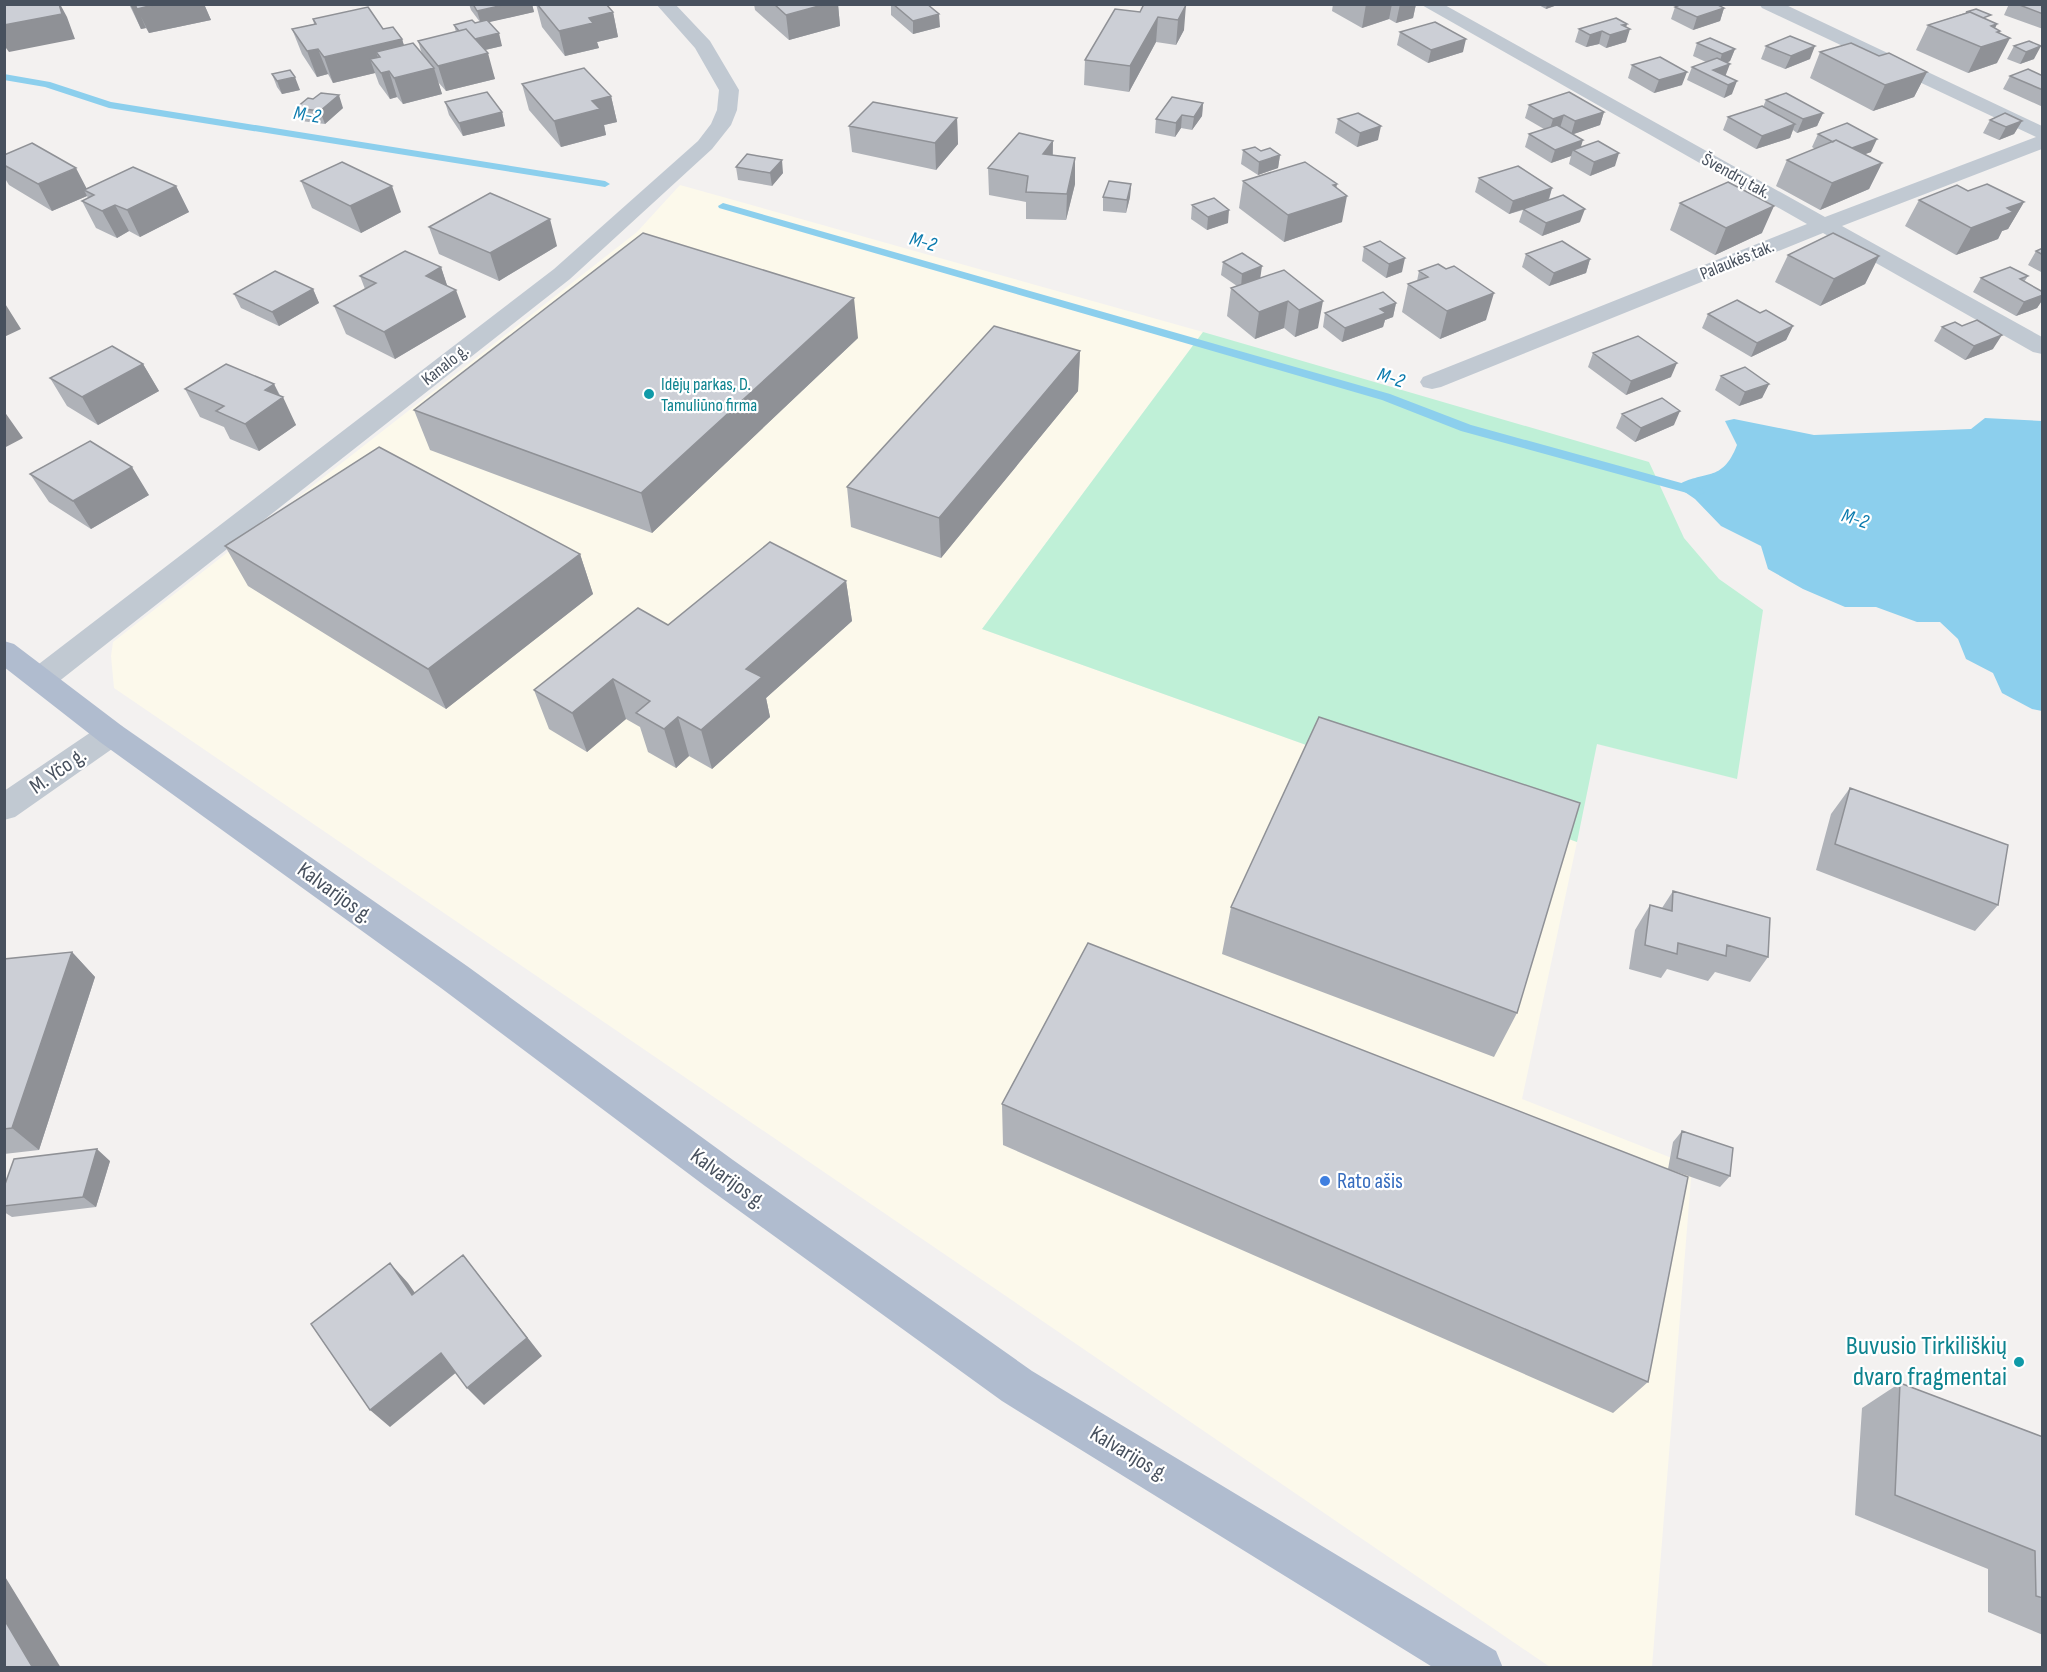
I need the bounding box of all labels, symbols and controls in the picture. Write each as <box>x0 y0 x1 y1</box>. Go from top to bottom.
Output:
water label: M-2 <box>292 101 323 129</box>
street label: Švendrų tak. <box>1698 149 1774 203</box>
water label: M-2 <box>907 227 940 257</box>
street label: Palaukės tak. <box>1697 236 1777 284</box>
street label: Kanalo g. <box>417 340 473 390</box>
water label: M-2 <box>1375 362 1408 394</box>
place label: Idėjų parkas, D. Tamuliūno firma <box>661 374 757 416</box>
marker: Idėjų parkas, D. Tamuliūno firma <box>642 387 656 401</box>
water label: M-2 <box>1839 504 1872 535</box>
street label: M. Yčo g. <box>24 742 92 800</box>
street label: Kalvarijos g. <box>292 857 378 929</box>
street label: Kalvarijos g. <box>685 1143 771 1215</box>
place label: Rato ašis <box>1337 1168 1403 1195</box>
marker: Rato ašis <box>1318 1174 1332 1188</box>
place label: Buvusio Tirkiliškių dvaro fragmentai <box>1846 1330 2007 1393</box>
marker: Buvusio Tirkiliškių dvaro fragmentai <box>2012 1355 2026 1369</box>
street label: Kalvarijos g. <box>1085 1420 1173 1488</box>

